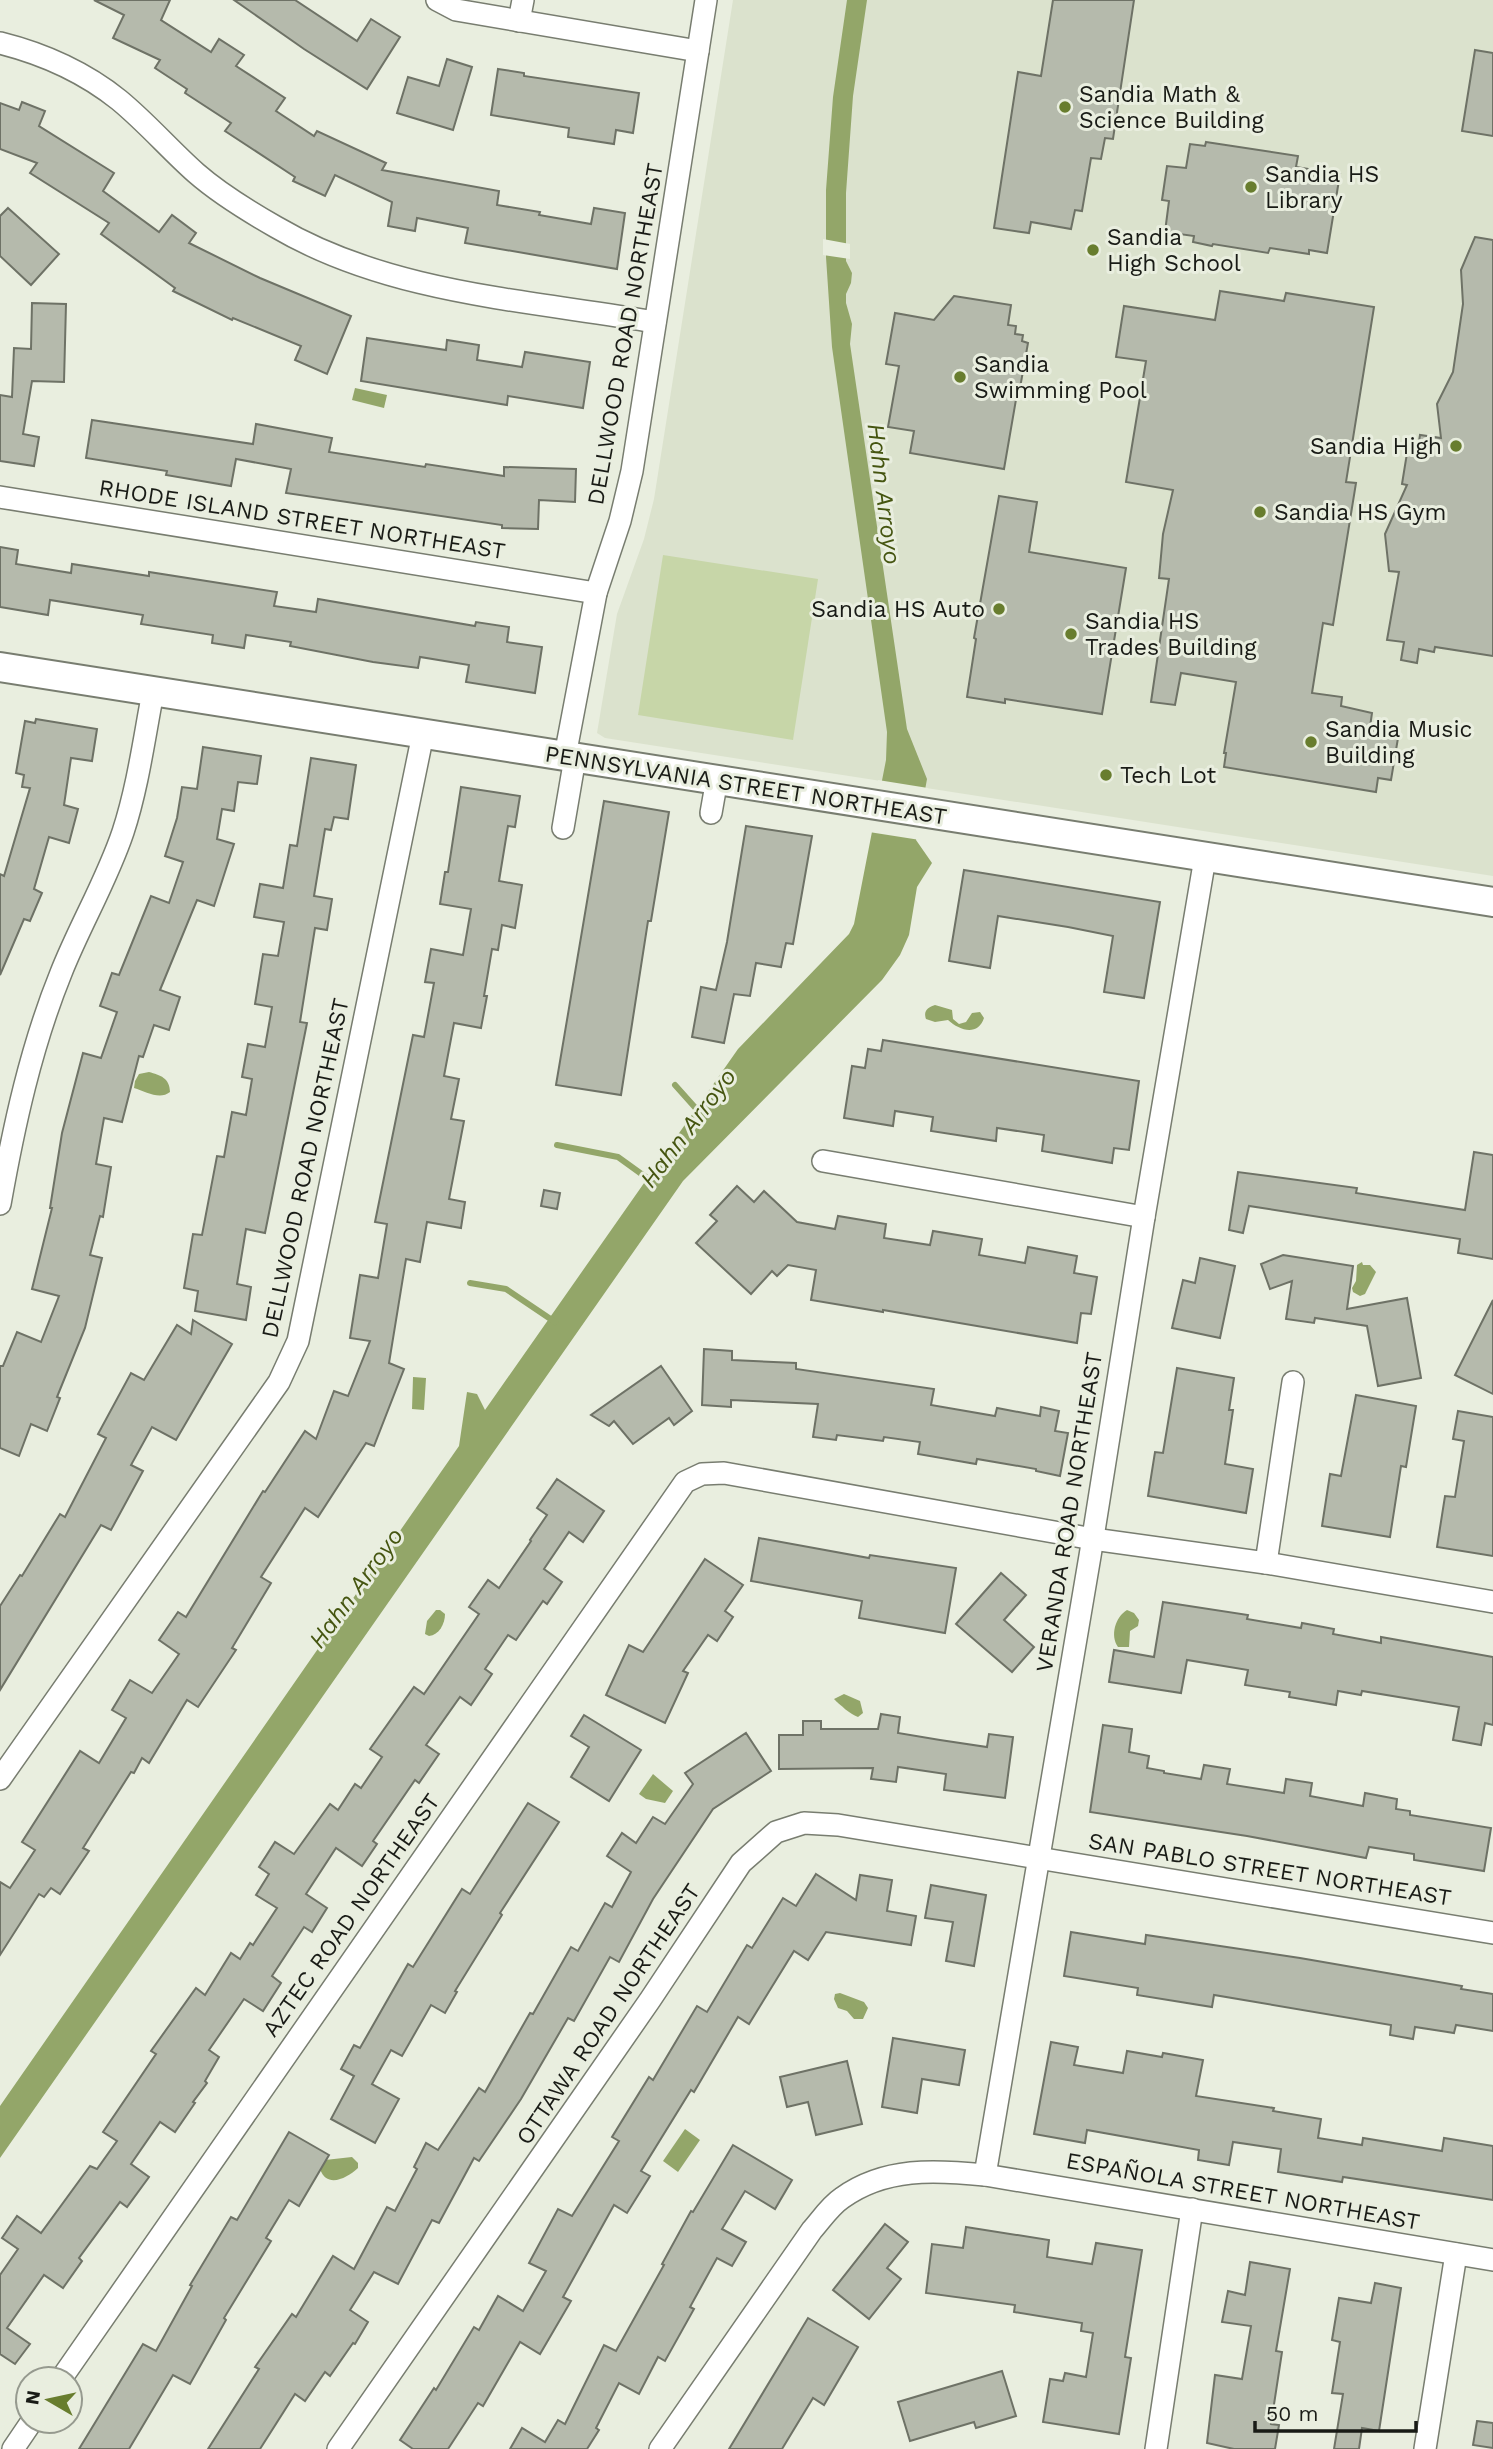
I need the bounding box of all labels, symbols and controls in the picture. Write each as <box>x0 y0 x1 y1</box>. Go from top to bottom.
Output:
place label: Sandia Math & Science Building <box>1079 81 1264 134</box>
marker: Sandia Math & Science Building <box>1057 99 1073 115</box>
street label: DELLWOOD ROAD NORTHEAST <box>582 161 669 507</box>
place label: Sandia HS Library <box>1265 161 1379 214</box>
marker: Sandia HS Library <box>1243 179 1259 195</box>
place label: Sandia High School <box>1107 224 1241 277</box>
marker: Sandia High School <box>1085 242 1101 258</box>
place label: Sandia Swimming Pool <box>974 351 1147 404</box>
marker: Sandia Swimming Pool <box>952 369 968 385</box>
water label: Hahn Arroyo <box>861 422 907 566</box>
place label: Sandia High <box>1310 433 1442 460</box>
marker: Sandia High <box>1448 438 1464 454</box>
street label: RHODE ISLAND STREET NORTHEAST <box>97 474 507 565</box>
place label: Sandia HS Gym <box>1274 499 1446 526</box>
marker: Sandia HS Gym <box>1252 504 1268 520</box>
place label: Sandia HS Auto <box>811 596 985 623</box>
marker: Sandia HS Auto <box>991 601 1007 617</box>
place label: Sandia HS Trades Building <box>1085 608 1257 661</box>
marker: Sandia HS Trades Building <box>1063 626 1079 642</box>
place label: Sandia Music Building <box>1325 716 1472 769</box>
marker: Sandia Music Building <box>1303 734 1319 750</box>
street label: PENNSYLVANIA STREET NORTHEAST <box>543 740 949 831</box>
place label: Tech Lot <box>1120 762 1217 789</box>
marker: Tech Lot <box>1098 767 1114 783</box>
street label: DELLWOOD ROAD NORTHEAST <box>256 996 355 1340</box>
water label: Hahn Arroyo <box>634 1063 742 1193</box>
street label: VERANDA ROAD NORTHEAST <box>1031 1350 1108 1674</box>
water label: Hahn Arroyo <box>303 1522 409 1654</box>
street label: AZTEC ROAD NORTHEAST <box>257 1789 446 2042</box>
street label: SAN PABLO STREET NORTHEAST <box>1087 1827 1453 1912</box>
street label: OTTAWA ROAD NORTHEAST <box>511 1879 706 2150</box>
street label: ESPAÑOLA STREET NORTHEAST <box>1064 2147 1422 2236</box>
north arrow <box>14 2365 84 2435</box>
text: N <box>20 2389 45 2406</box>
scale bar <box>1255 2390 1416 2434</box>
text: 50 m <box>1266 2401 1318 2426</box>

